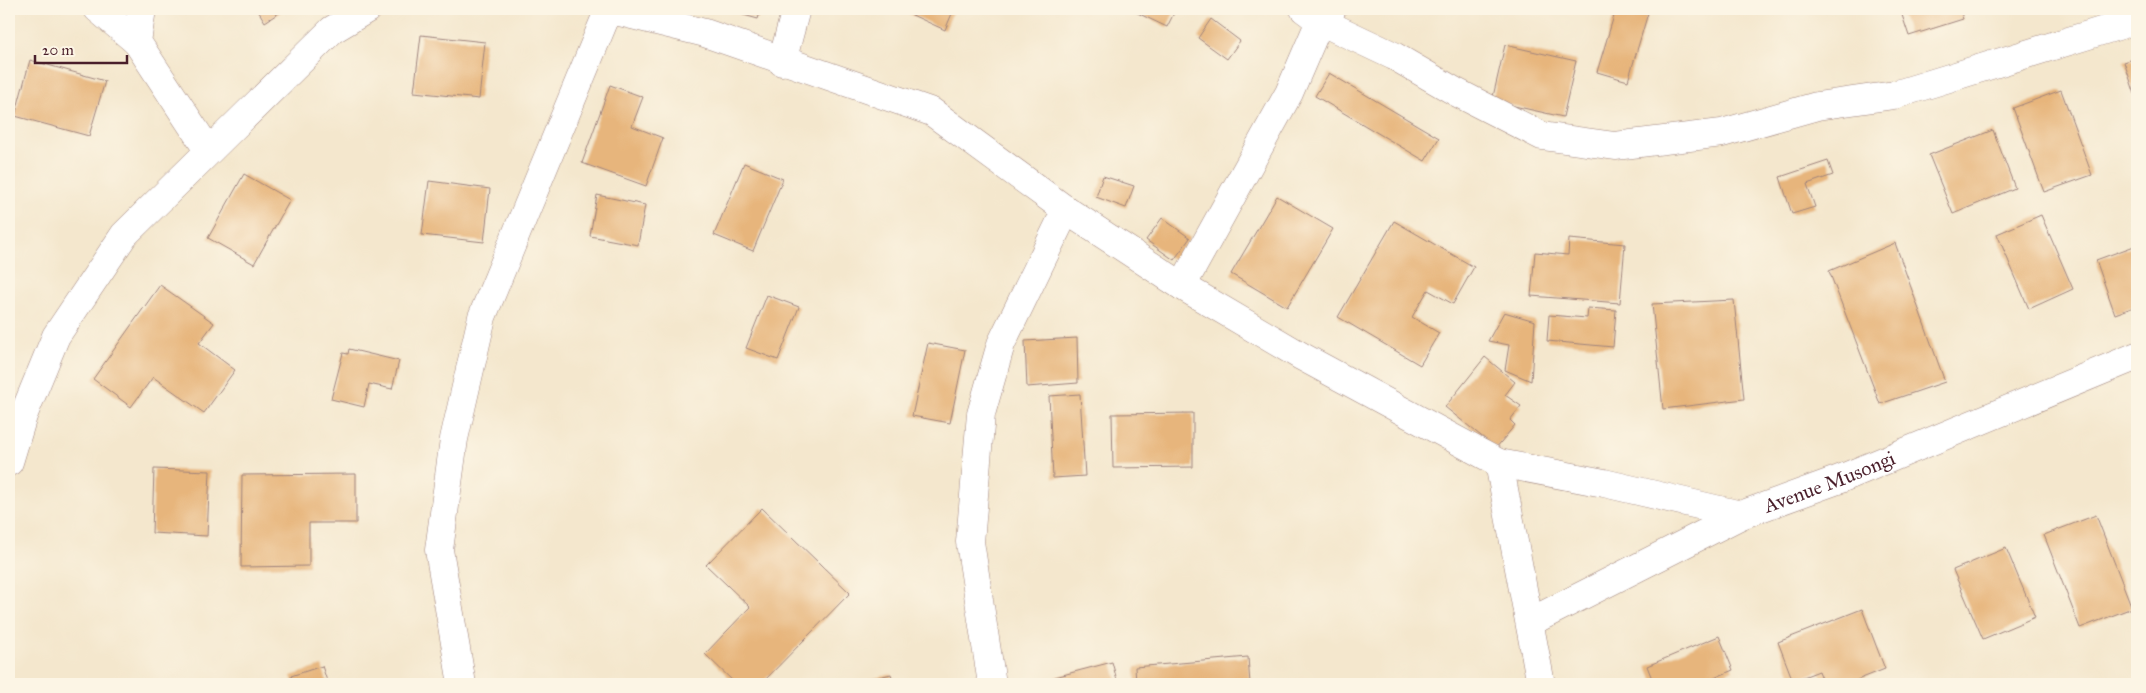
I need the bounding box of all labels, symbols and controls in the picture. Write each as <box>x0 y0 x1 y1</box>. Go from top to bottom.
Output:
scale bar <box>35 32 128 64</box>
text: 20 m <box>42 41 74 59</box>
street label: Avenue Musongi <box>1760 445 1899 518</box>

